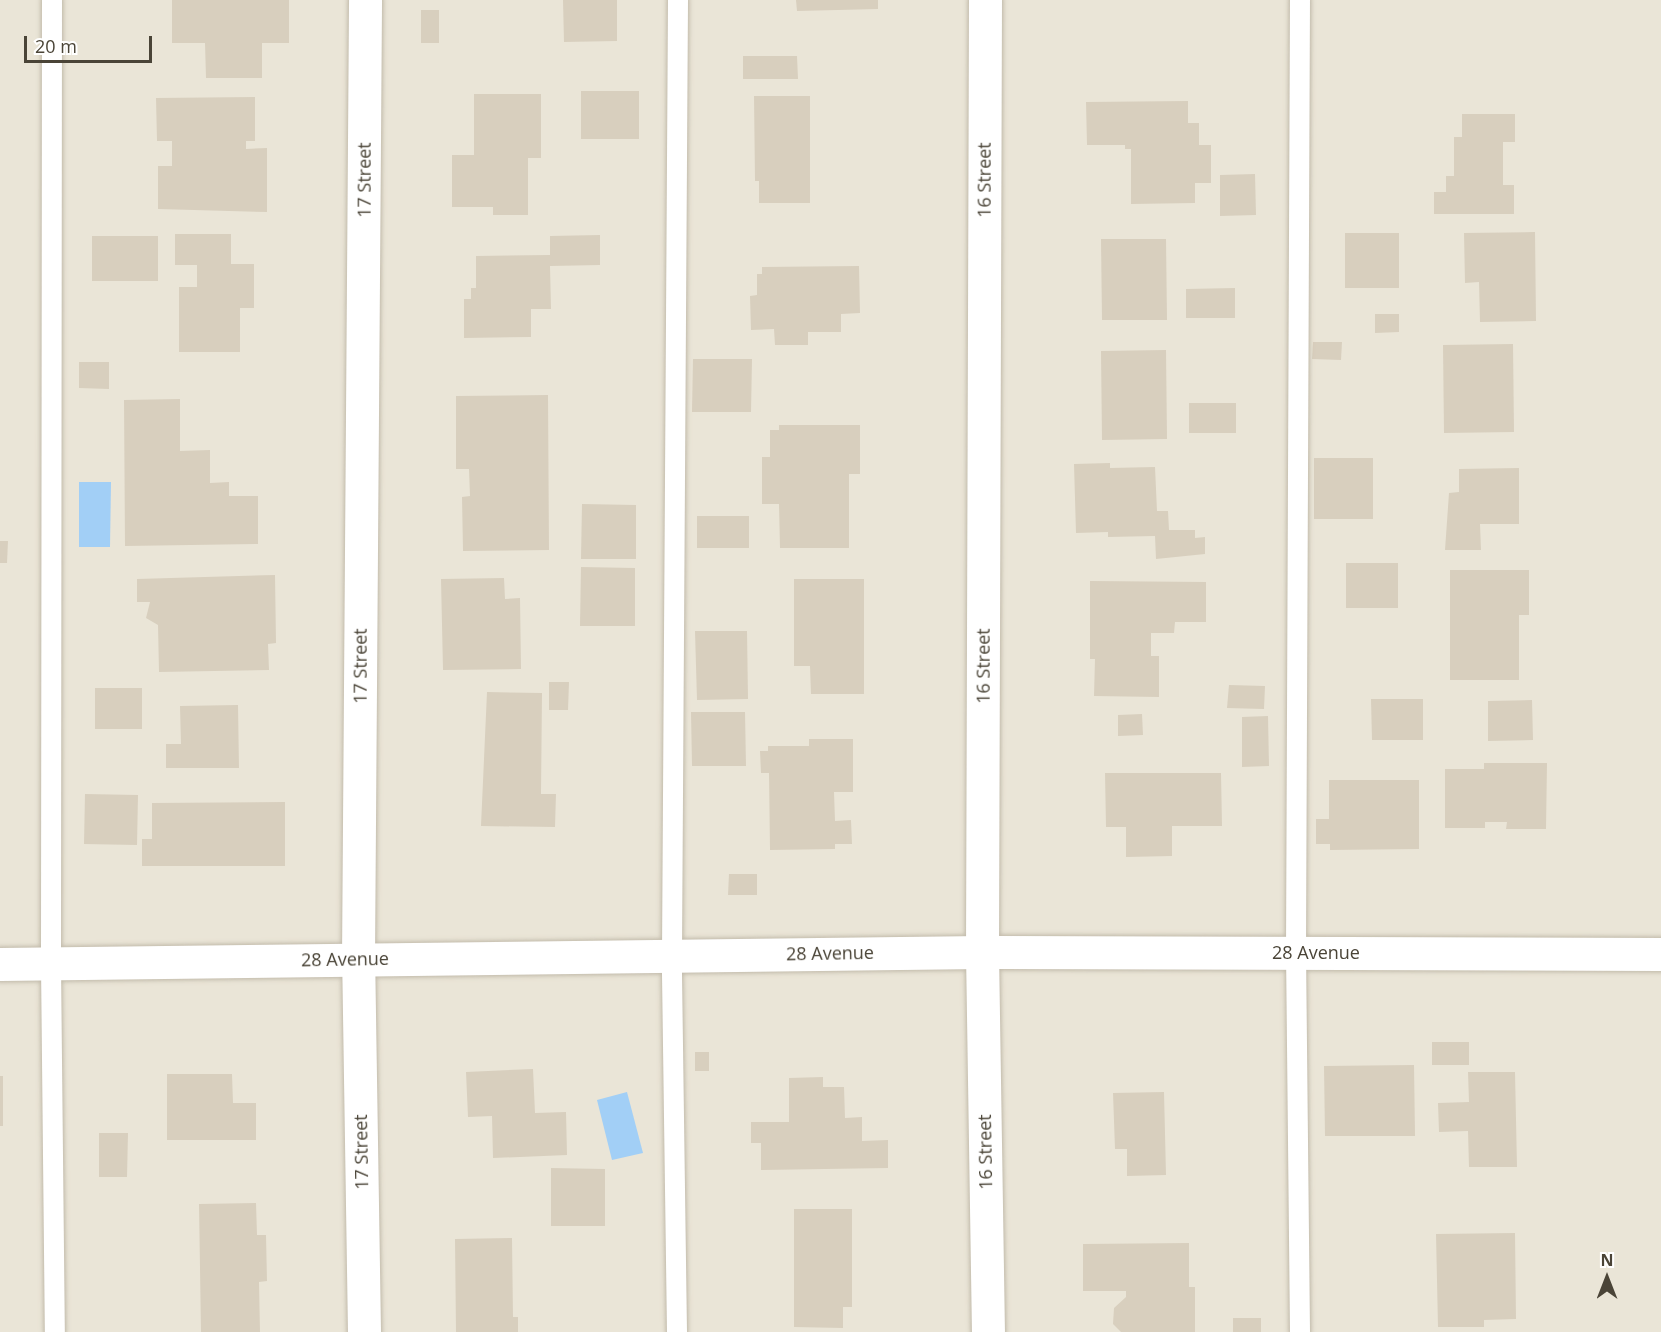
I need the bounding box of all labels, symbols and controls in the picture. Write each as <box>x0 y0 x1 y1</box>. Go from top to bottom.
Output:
scale bar <box>27 24 154 62</box>
text: 20 m <box>35 34 77 58</box>
street label: 17 Street <box>353 142 375 218</box>
street label: 16 Street <box>973 142 995 218</box>
street label: 17 Street <box>349 628 371 704</box>
street label: 16 Street <box>972 628 994 704</box>
street label: 28 Avenue <box>786 941 874 965</box>
street label: 28 Avenue <box>1272 941 1360 963</box>
street label: 28 Avenue <box>301 947 389 971</box>
street label: 17 Street <box>350 1114 372 1190</box>
street label: 16 Street <box>974 1114 996 1190</box>
north arrow <box>1577 1248 1637 1308</box>
text: N <box>1600 1249 1614 1271</box>

